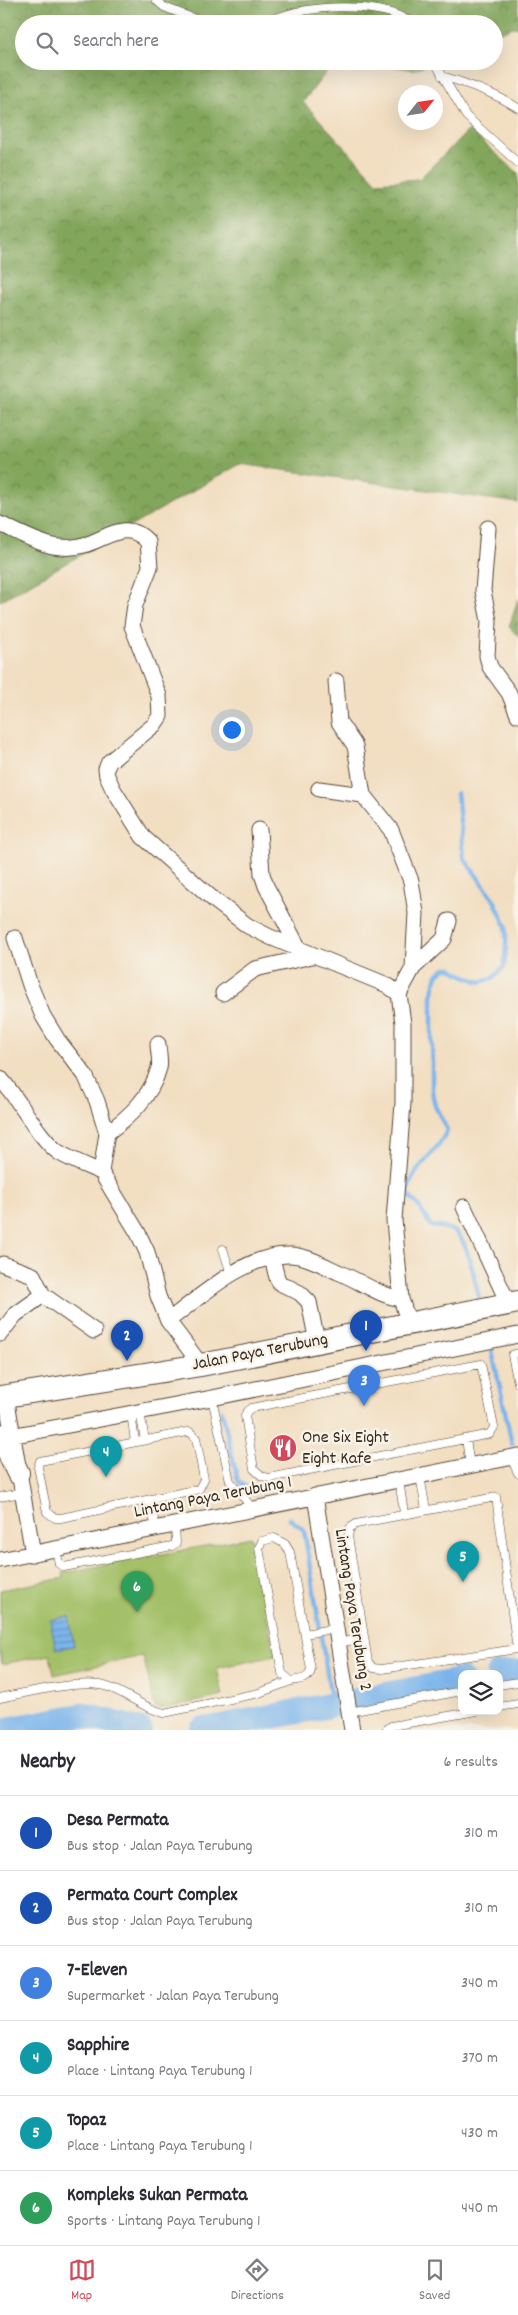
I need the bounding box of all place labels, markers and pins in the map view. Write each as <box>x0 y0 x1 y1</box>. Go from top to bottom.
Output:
pin: 1 <box>350 1310 382 1351</box>
pin: 2 <box>111 1320 143 1361</box>
pin: 3 <box>348 1365 380 1406</box>
place label: One Six Eight Eight Kafe <box>302 1426 389 1472</box>
restaurant icon: One Six Eight Eight Kafe <box>268 1433 298 1463</box>
pin: 4 <box>90 1436 122 1477</box>
pin: 5 <box>447 1541 479 1582</box>
pin: 6 <box>121 1571 153 1612</box>

